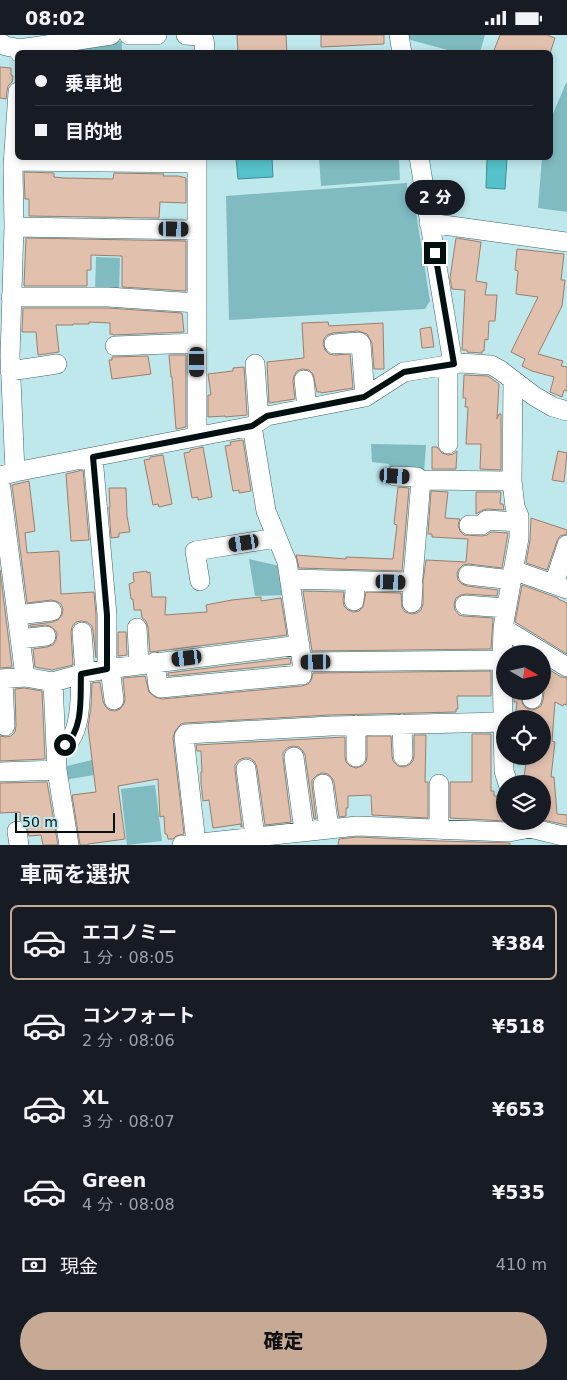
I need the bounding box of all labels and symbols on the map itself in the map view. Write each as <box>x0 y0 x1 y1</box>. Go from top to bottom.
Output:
callout: 2 分 <box>405 181 465 215</box>
car <box>158 221 189 237</box>
route end <box>424 242 446 264</box>
car <box>189 347 204 377</box>
car <box>379 468 410 484</box>
car <box>228 533 259 553</box>
car <box>375 574 406 590</box>
north arrow <box>496 645 551 700</box>
car <box>171 649 202 667</box>
car <box>300 654 331 670</box>
route start <box>54 734 76 756</box>
scale bar <box>15 810 115 833</box>

